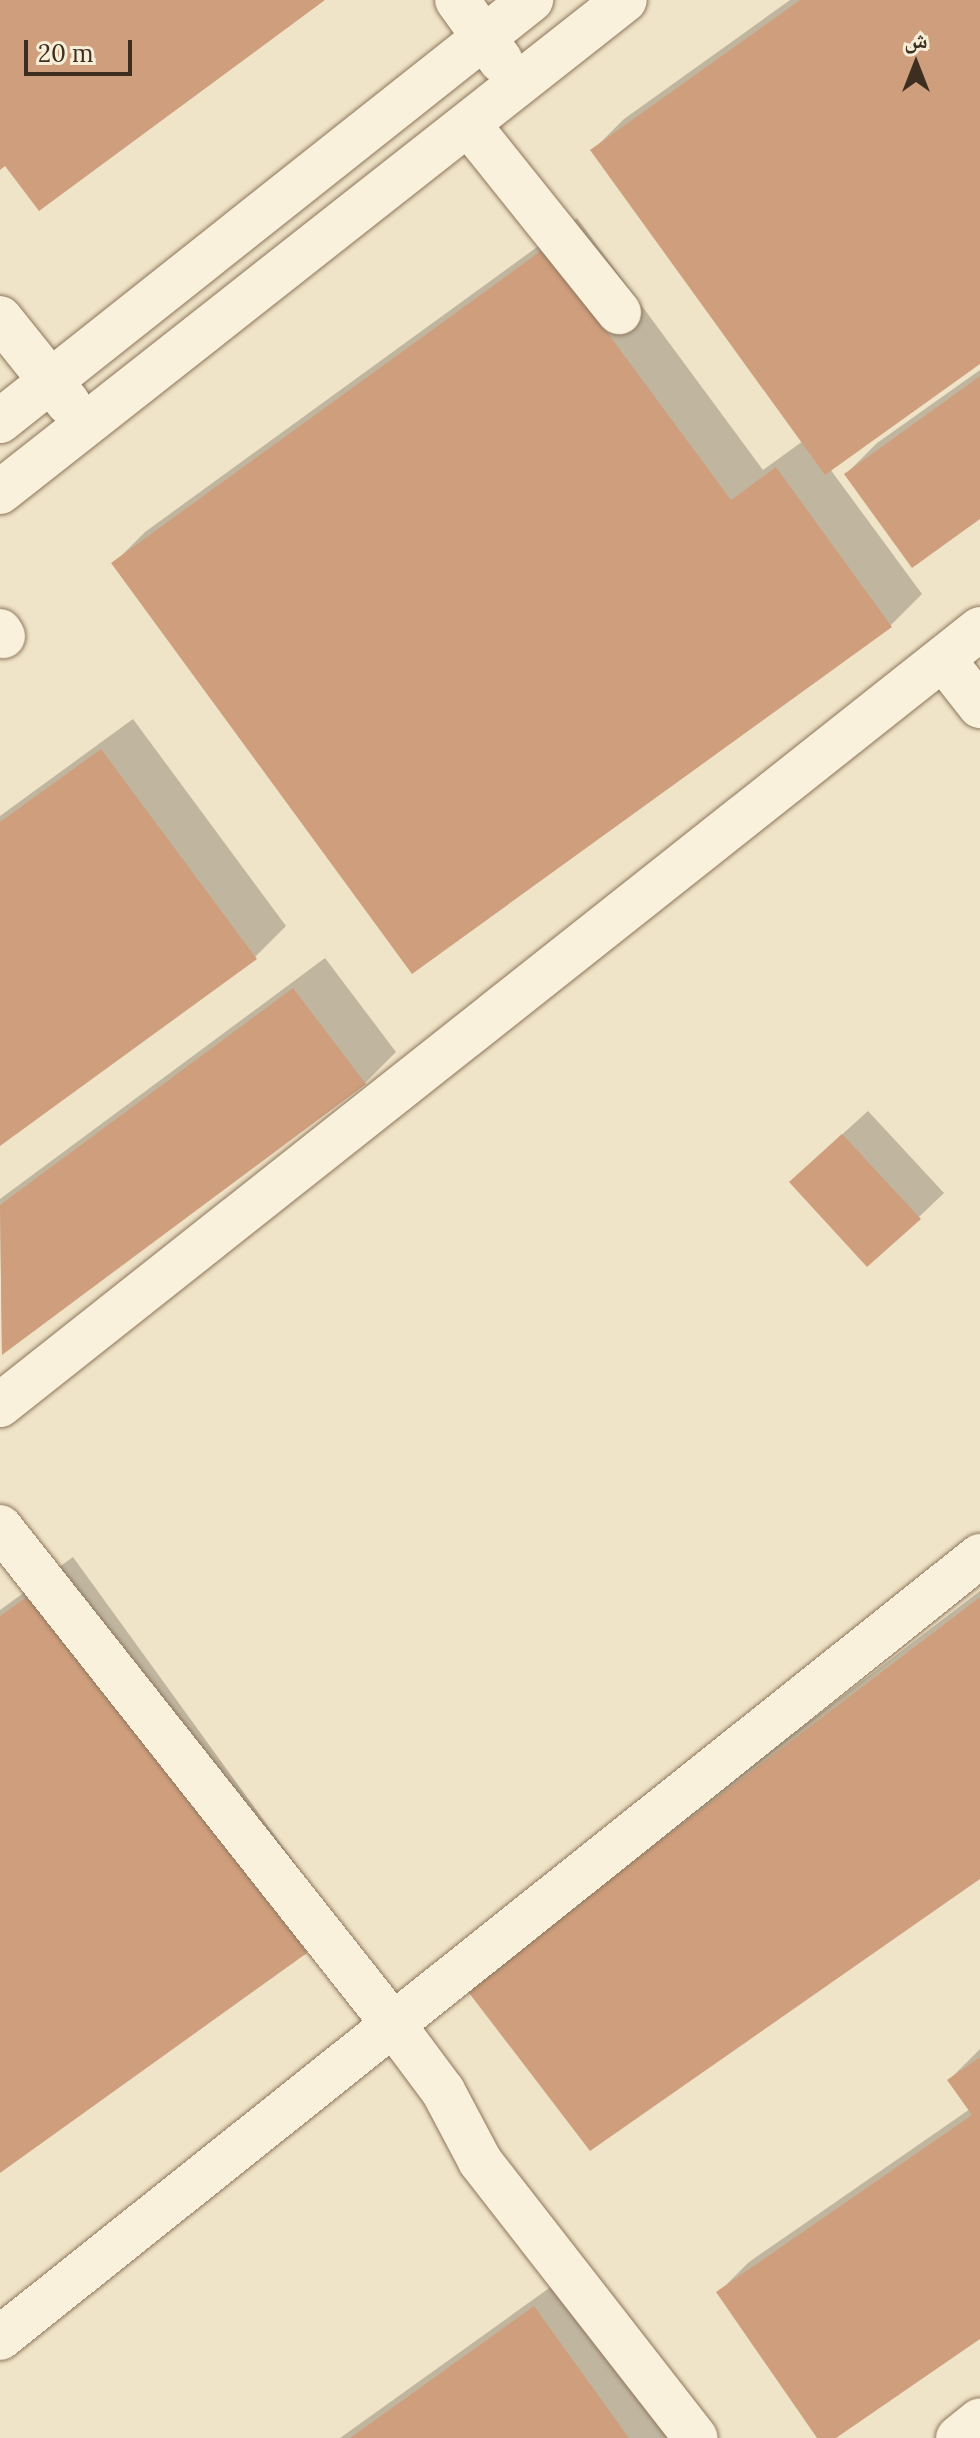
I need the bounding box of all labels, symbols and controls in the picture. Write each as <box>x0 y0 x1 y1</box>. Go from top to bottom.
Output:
scale bar <box>28 24 136 74</box>
north arrow <box>876 24 956 104</box>
text: ش <box>904 26 928 54</box>
text: 20 m <box>38 38 94 69</box>

